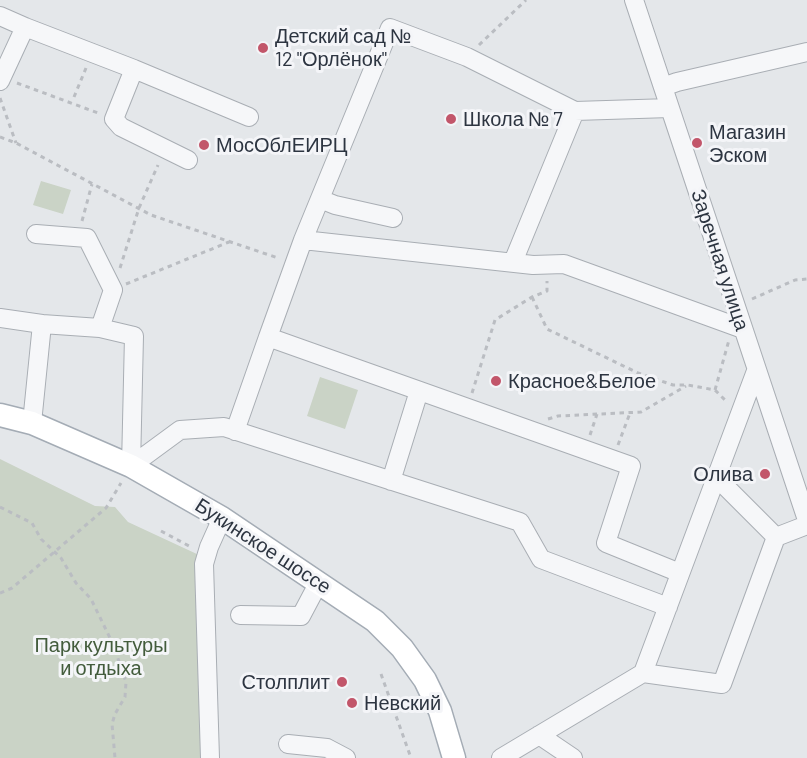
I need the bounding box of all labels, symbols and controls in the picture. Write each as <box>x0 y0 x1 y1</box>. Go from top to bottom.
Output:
place label: Детский сад № 12 "Орлёнок" <box>275 24 411 71</box>
marker: Детский сад № 12 "Орлёнок" <box>256 41 270 55</box>
place label: Школа № 7 <box>463 107 563 131</box>
marker: Школа № 7 <box>444 112 458 126</box>
place label: Магазин Эском <box>709 120 786 167</box>
place label: МосОблЕИРЦ <box>216 133 348 157</box>
marker: Магазин Эском <box>690 136 704 150</box>
marker: МосОблЕИРЦ <box>197 138 211 152</box>
street label: Заречная улица <box>686 186 754 334</box>
place label: Красное&Белое <box>508 369 656 393</box>
marker: Красное&Белое <box>489 374 503 388</box>
place label: Олива <box>693 462 753 486</box>
marker: Олива <box>758 467 772 481</box>
street label: Букинское шоссе <box>191 493 335 599</box>
park label: Парк культуры и отдыха <box>34 633 168 680</box>
place label: Столплит <box>241 670 330 694</box>
marker: Столплит <box>335 675 349 689</box>
place label: Невский <box>364 691 441 715</box>
marker: Невский <box>345 696 359 710</box>

